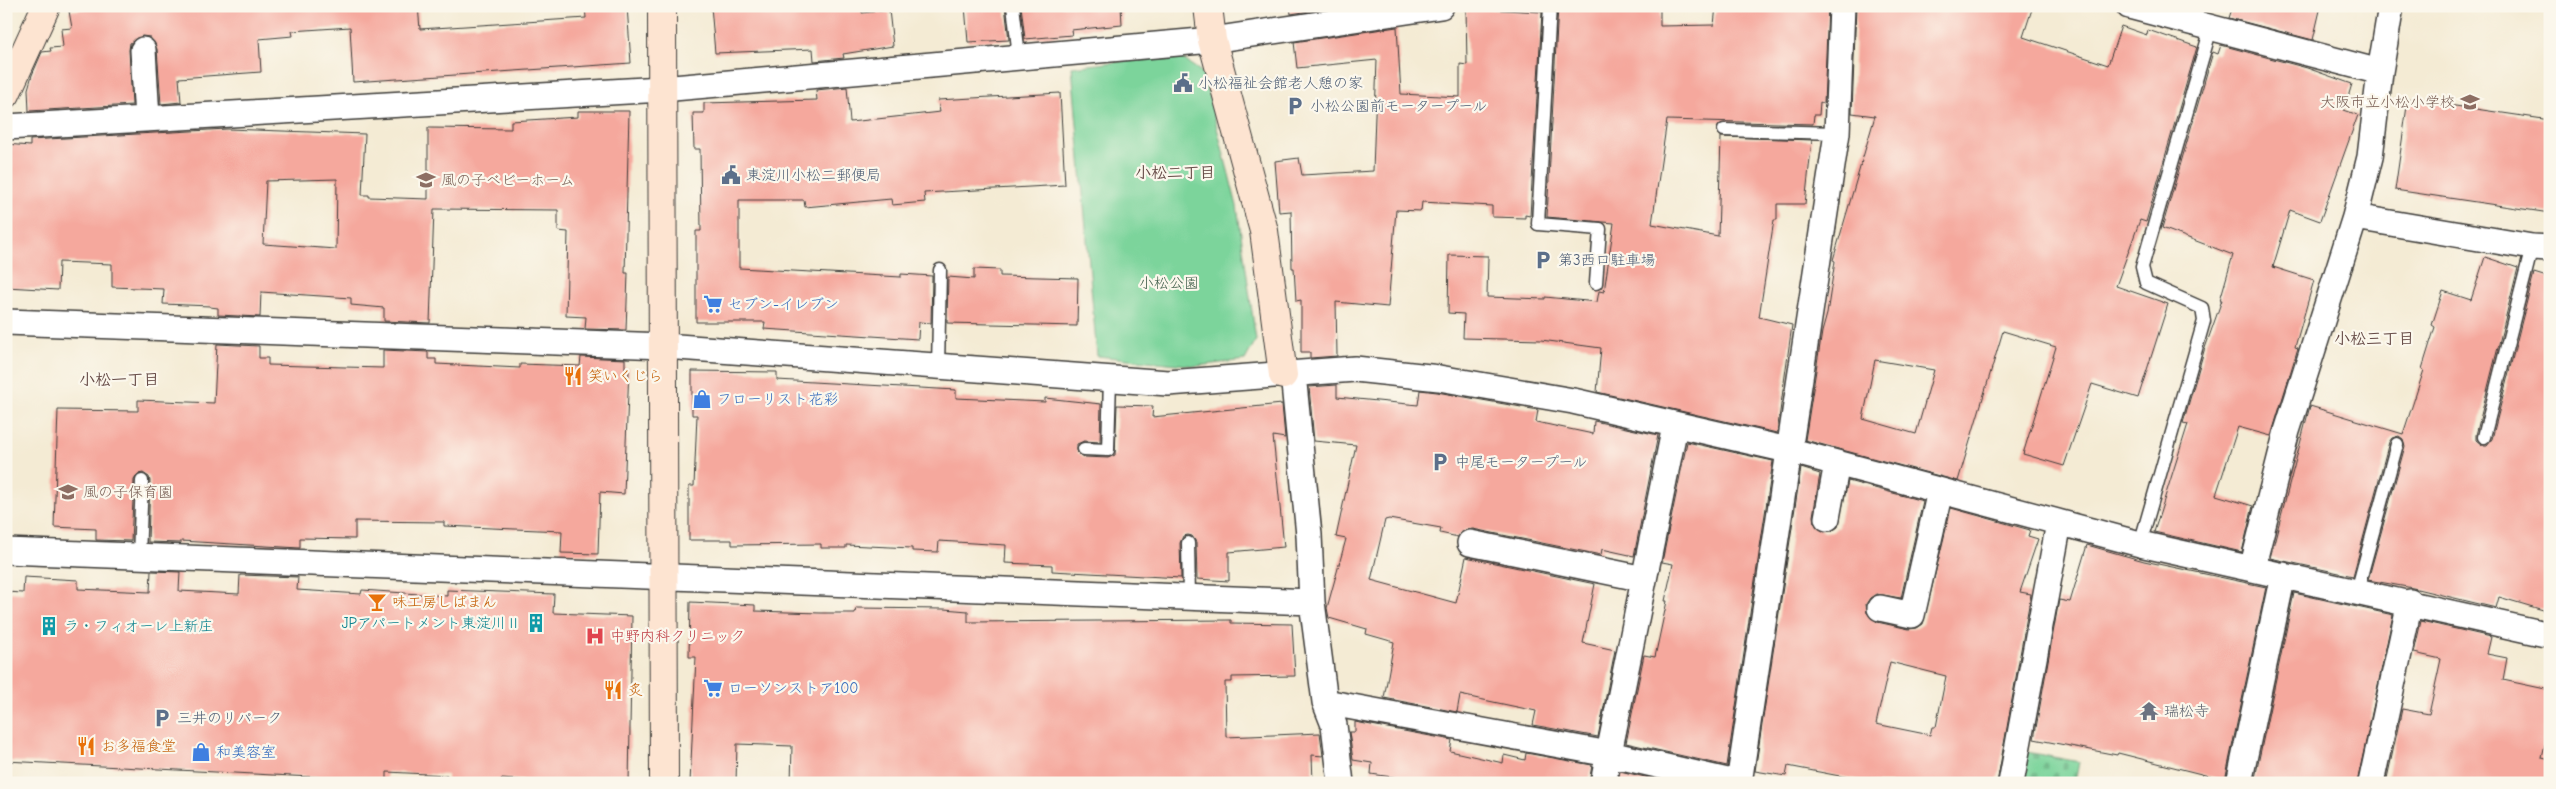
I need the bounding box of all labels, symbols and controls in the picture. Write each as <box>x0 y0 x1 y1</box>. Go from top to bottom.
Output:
public building icon: 小松福祉会館老人憩の家 <box>1172 72 1194 94</box>
place label: 小松福祉会館老人憩の家 <box>1198 74 1363 92</box>
school or university icon: 大阪市立小松小学校 <box>2459 91 2481 113</box>
place label: 大阪市立小松小学校 <box>2320 93 2455 111</box>
parking icon: 小松公園前モータープール <box>1284 95 1306 117</box>
place label: 小松公園前モータープール <box>1310 97 1487 115</box>
public building icon: 東淀川小松二郵便局 <box>720 164 742 186</box>
district label: 小松二丁目 <box>1135 164 1215 182</box>
place label: 東淀川小松二郵便局 <box>746 166 881 184</box>
school or university icon: 風の子ベビーホーム <box>415 169 437 191</box>
place label: 風の子ベビーホーム <box>441 171 575 189</box>
parking icon: 第3西口駐車場 <box>1532 249 1554 271</box>
place label: 第3西口駐車場 <box>1558 251 1656 269</box>
park label: 小松公園 <box>1139 274 1199 292</box>
supermarket icon: セブン-イレブン <box>702 293 724 315</box>
place label: セブン-イレブン <box>728 295 839 313</box>
district label: 小松三丁目 <box>2334 330 2414 348</box>
restaurant icon: 笑いくじら <box>562 365 584 387</box>
place label: 笑いくじら <box>588 367 663 385</box>
district label: 小松一丁目 <box>79 371 159 389</box>
shop icon: フローリスト花彩 <box>691 388 713 410</box>
place label: フローリスト花彩 <box>717 390 838 408</box>
parking icon: 中尾モータープール <box>1429 451 1451 473</box>
place label: 中尾モータープール <box>1455 453 1587 471</box>
school or university icon: 風の子保育園 <box>57 481 79 503</box>
place label: 風の子保育園 <box>83 483 173 501</box>
bar icon: 味工房しばまん <box>366 591 388 613</box>
place label: 味工房しばまん <box>392 593 497 611</box>
building icon: JPアパートメント東淀川Ⅱ <box>525 612 547 634</box>
place label: JPアパートメント東淀川Ⅱ <box>342 614 521 632</box>
building icon: ラ・フィオーレ上新庄 <box>38 615 60 637</box>
place label: ラ・フィオーレ上新庄 <box>64 617 213 635</box>
hospital icon: 中野内科クリニック <box>584 625 606 647</box>
place label: 中野内科クリニック <box>610 627 745 645</box>
supermarket icon: ローソンストア100 <box>702 677 724 699</box>
restaurant icon: 炙 <box>602 679 624 701</box>
place label: ローソンストア100 <box>728 679 858 697</box>
place label: 炙 <box>628 681 643 699</box>
temple icon: 瑞松寺 <box>2138 700 2160 722</box>
place label: 瑞松寺 <box>2164 702 2209 720</box>
parking icon: 三井のリパーク <box>151 707 173 729</box>
place label: 三井のリパーク <box>177 709 282 727</box>
restaurant icon: お多福食堂 <box>75 735 97 757</box>
place label: お多福食堂 <box>101 737 176 755</box>
shop icon: 和美容室 <box>190 741 212 763</box>
place label: 和美容室 <box>216 743 276 761</box>

